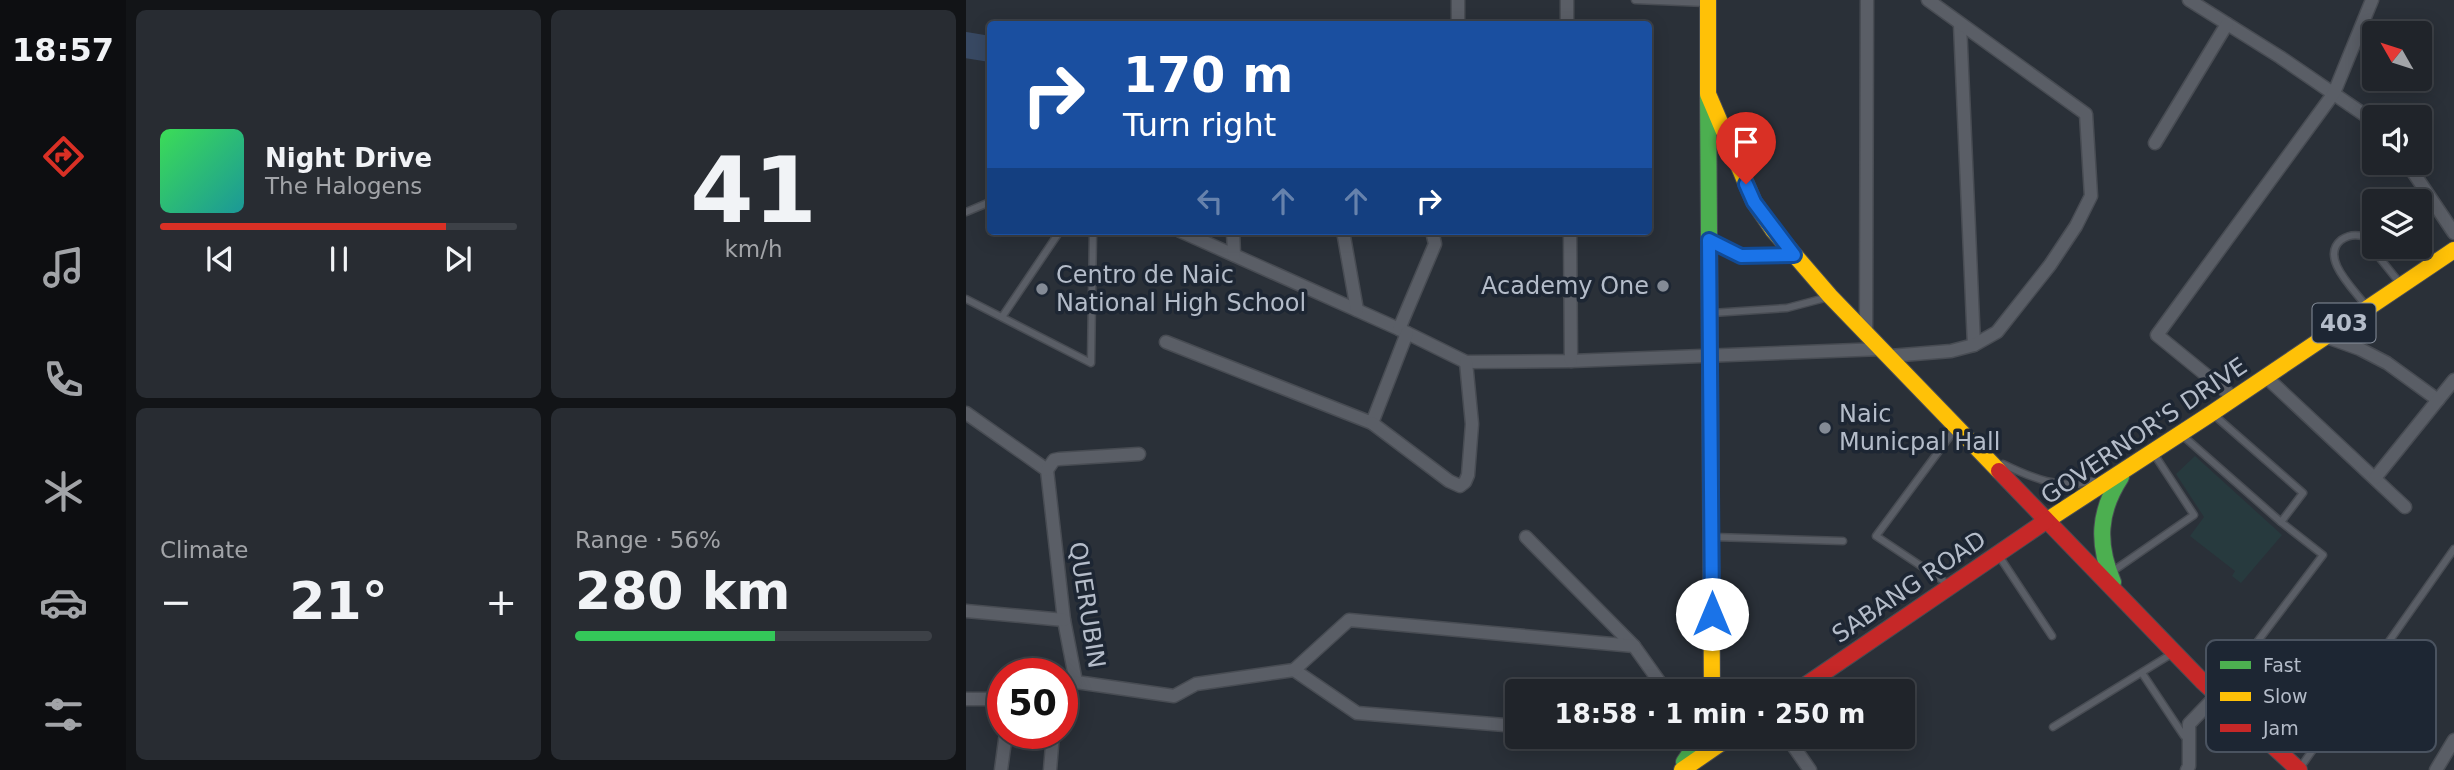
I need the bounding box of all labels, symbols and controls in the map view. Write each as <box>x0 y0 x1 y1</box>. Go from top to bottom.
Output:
north arrow <box>2362 21 2432 91</box>
map controls <box>2362 21 2432 259</box>
text: 18:57 <box>12 31 114 69</box>
text: 170 m <box>1123 47 1293 104</box>
icon: right <box>1008 49 1099 140</box>
button: sound <box>2362 105 2432 175</box>
text: Turn right <box>1123 106 1276 144</box>
pin <box>1716 112 1776 184</box>
icon: arrive <box>1727 123 1765 161</box>
icon: directions <box>39 132 88 181</box>
text: 41 <box>690 138 817 243</box>
text: Night Drive <box>265 143 432 173</box>
text: The Halogens <box>265 173 422 199</box>
icon: left <box>1191 182 1229 220</box>
icon: ahead <box>1264 182 1302 220</box>
icon: ahead <box>1337 182 1375 220</box>
icon: right <box>1410 182 1448 220</box>
button: layers <box>2362 189 2432 259</box>
text: km/h <box>724 236 783 262</box>
icon: previous <box>201 240 239 278</box>
icon: pause <box>320 240 358 278</box>
icon: next <box>439 240 477 278</box>
icon: music <box>39 243 88 292</box>
place label: Centro de Naic National High School <box>1056 261 1306 317</box>
place label: Academy One <box>1481 272 1649 300</box>
marker: Academy One <box>1655 278 1671 294</box>
marker: Centro de Naic National High School <box>1034 281 1050 297</box>
road number: 403 <box>2312 304 2376 342</box>
street label: GOVERNOR'S DRIVE <box>2036 352 2252 510</box>
icon: phone <box>39 355 88 404</box>
place label: Naic Municpal Hall <box>1839 400 2000 456</box>
marker: Naic Municpal Hall <box>1817 420 1833 436</box>
icon: climate <box>39 467 88 516</box>
street label: SABANG ROAD <box>1827 525 1991 649</box>
text: Range · 56% <box>575 527 721 553</box>
text: Climate <box>160 537 249 563</box>
street label: QUERUBIN <box>1063 540 1111 670</box>
text: 280 km <box>575 561 790 621</box>
text: 21° <box>289 571 388 631</box>
position arrow <box>1675 577 1749 651</box>
icon: car <box>39 578 88 627</box>
text: − <box>160 580 192 624</box>
text: + <box>485 580 517 624</box>
legend <box>2206 640 2436 752</box>
text: Fast <box>2263 654 2301 676</box>
speed limit sign: 50 <box>987 658 1078 749</box>
text: Slow <box>2263 685 2308 707</box>
icon: filters <box>39 690 88 739</box>
text: 18:58 · 1 min · 250 m <box>1555 699 1865 729</box>
text: Jam <box>2262 717 2299 739</box>

